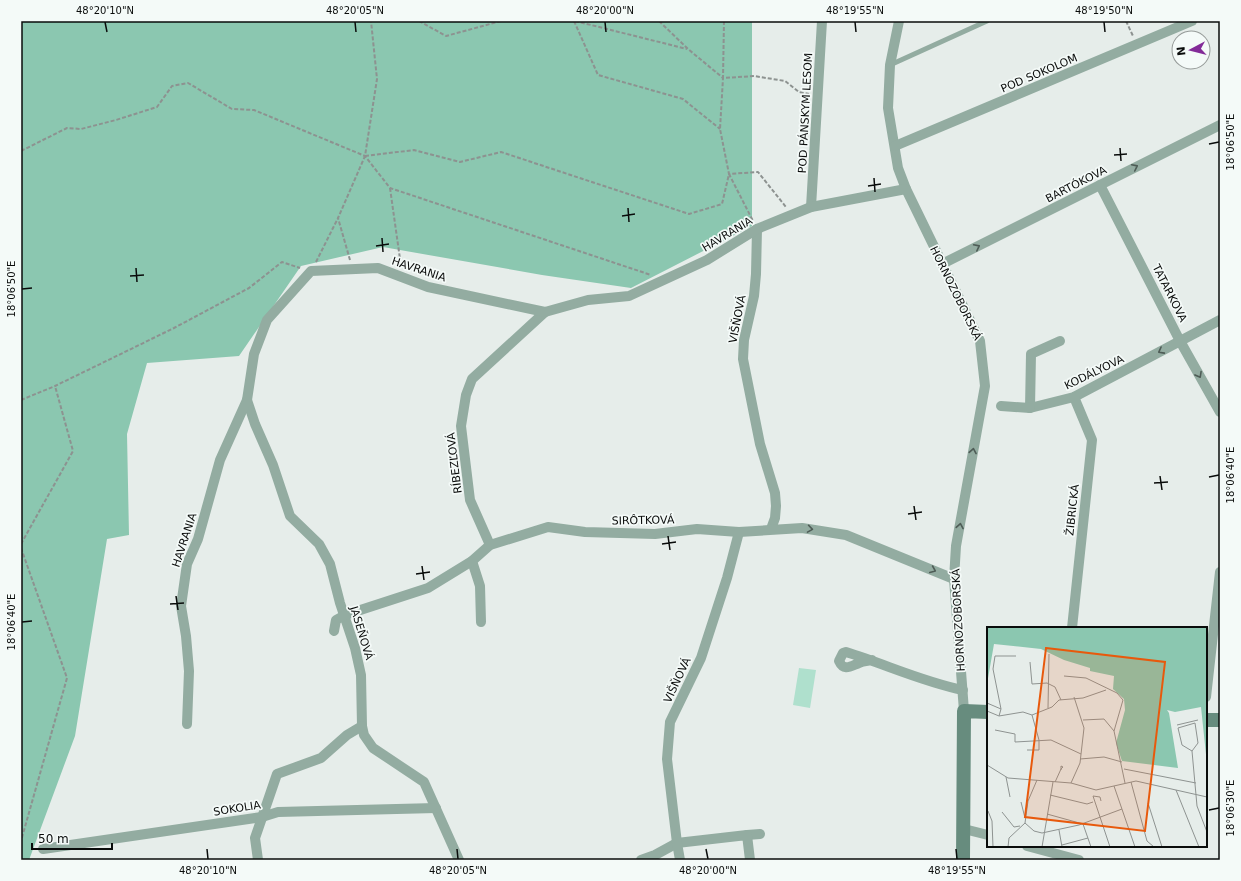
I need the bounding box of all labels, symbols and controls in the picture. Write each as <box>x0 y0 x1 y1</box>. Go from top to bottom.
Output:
text: 48°20'10"N <box>76 5 134 16</box>
text: 48°20'05"N <box>326 5 384 16</box>
text: 48°20'00"N <box>576 5 634 16</box>
text: 48°19'55"N <box>826 5 884 16</box>
text: 48°19'50"N <box>1075 5 1133 16</box>
north arrow <box>1171 30 1211 70</box>
text: N <box>1175 46 1189 57</box>
street label: POD SOKOLOM <box>999 51 1080 95</box>
street label: POD PÁNSKYM LESOM <box>796 52 815 174</box>
text: 18°06'50"E <box>1225 114 1236 170</box>
street label: BARTÓKOVA <box>1044 163 1109 205</box>
one-way arrow <box>1131 165 1138 172</box>
street label: HAVRANIA <box>700 214 755 255</box>
street label: HORNOZOBORSKÁ <box>927 244 984 343</box>
one-way arrow <box>973 244 980 252</box>
street label: HAVRANIA <box>390 255 448 285</box>
text: 18°06'50"E <box>6 261 17 317</box>
street label: TATARKOVA <box>1149 261 1190 325</box>
street label: VIŠŇOVÁ <box>726 293 749 344</box>
one-way arrow <box>1157 347 1165 354</box>
street label: KODÁLYOVA <box>1062 352 1127 392</box>
one-way arrow <box>1195 371 1202 378</box>
street label: RÍBEZĽOVÁ <box>444 431 465 494</box>
text: 18°06'40"E <box>1225 447 1236 503</box>
one-way arrow <box>968 448 977 454</box>
street label: ŽIBRICKÁ <box>1063 483 1082 536</box>
street label: HAVRANIA <box>170 511 200 569</box>
street label: SIRÔTKOVÁ <box>612 513 675 528</box>
one-way arrow <box>955 523 963 529</box>
one-way arrow <box>807 524 813 533</box>
one-way arrow <box>929 565 936 573</box>
street label: HORNOZOBORSKÁ <box>949 568 968 672</box>
text: 18°06'40"E <box>6 594 17 650</box>
street label: JASEŇOVÁ <box>347 604 376 662</box>
inset map <box>987 627 1207 847</box>
street label: VIŠŇOVÁ <box>661 655 694 705</box>
text: 18°06'30"E <box>1225 780 1236 836</box>
street label: SOKOLIA <box>212 798 262 819</box>
scale bar <box>32 825 112 851</box>
text: 50 m <box>38 832 69 846</box>
text: 48°20'10"N <box>179 865 237 876</box>
text: 48°20'05"N <box>429 865 487 876</box>
text: 48°20'00"N <box>679 865 737 876</box>
text: 48°19'55"N <box>928 865 986 876</box>

